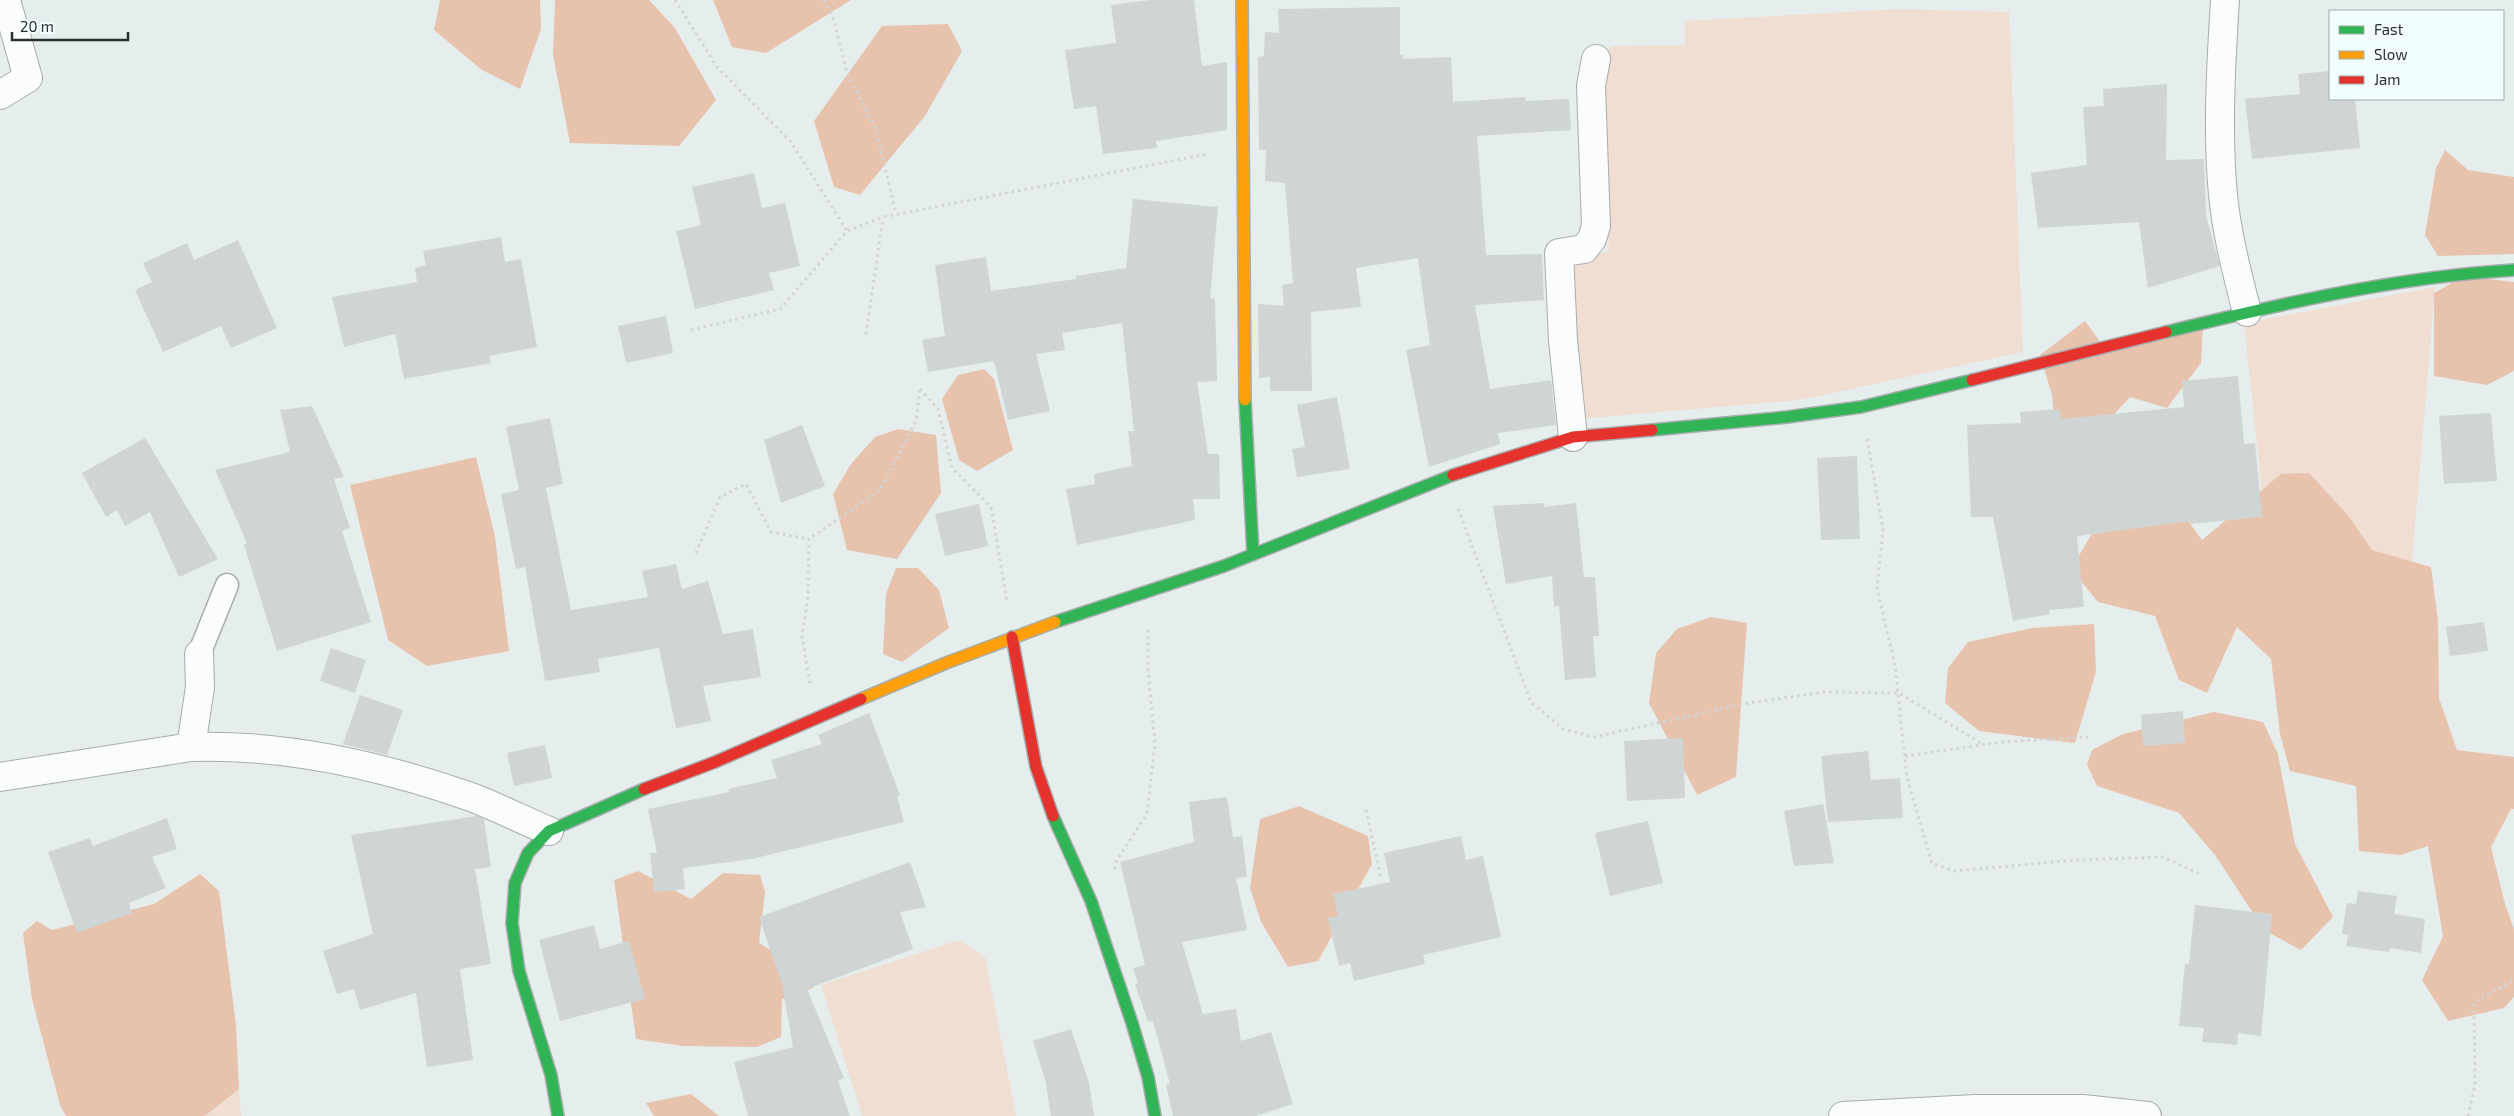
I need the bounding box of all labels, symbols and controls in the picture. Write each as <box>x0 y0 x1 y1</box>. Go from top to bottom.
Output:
scale bar <box>12 10 129 42</box>
legend <box>2329 10 2504 100</box>
text: 20 m <box>20 17 54 35</box>
text: Fast <box>2374 20 2404 38</box>
text: Slow <box>2374 45 2408 63</box>
text: Jam <box>2374 70 2400 88</box>

